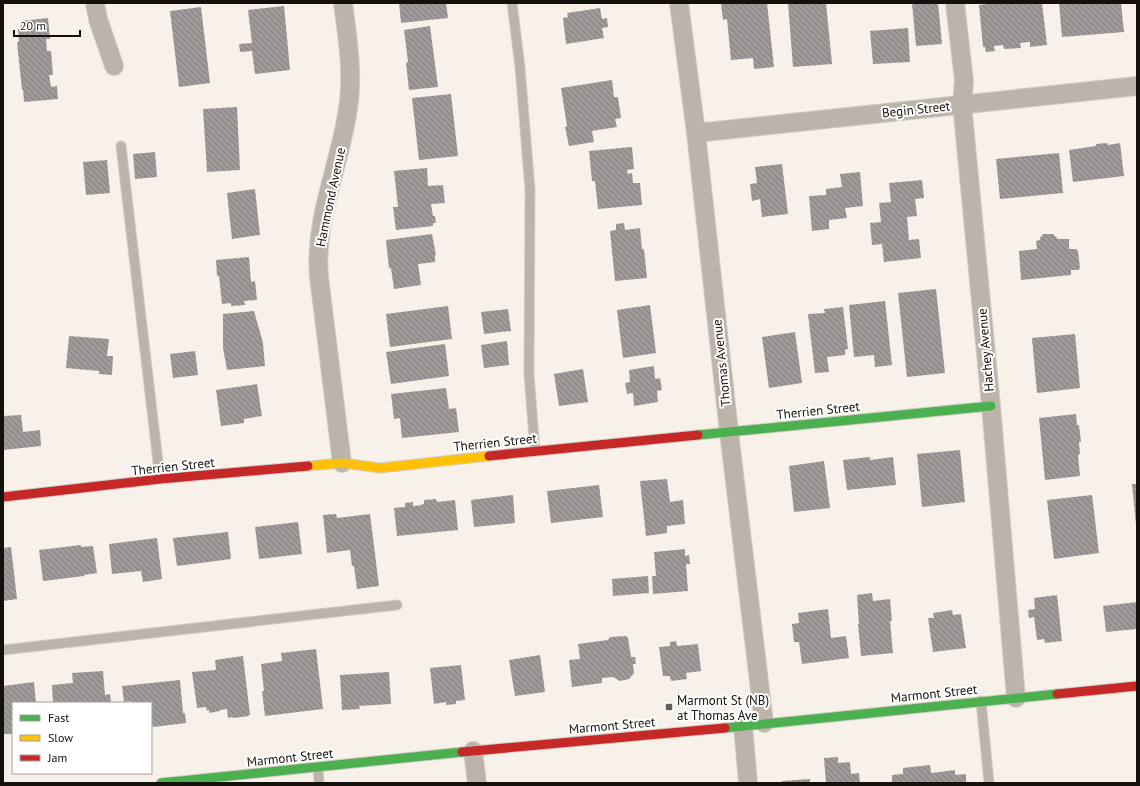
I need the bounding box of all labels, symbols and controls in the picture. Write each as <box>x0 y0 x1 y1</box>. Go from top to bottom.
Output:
scale bar <box>14 12 80 38</box>
text: 20 m <box>20 18 46 33</box>
street label: Begin Street <box>881 97 951 122</box>
street label: Hammond Avenue <box>312 146 349 248</box>
street label: Hachey Avenue <box>973 308 998 392</box>
street label: Thomas Avenue <box>708 319 735 407</box>
street label: Therrien Street <box>776 398 861 423</box>
street label: Therrien Street <box>453 430 538 455</box>
street label: Therrien Street <box>131 454 216 479</box>
street label: Marmont Street <box>890 680 979 706</box>
place label: Marmont St (NB) at Thomas Ave <box>677 692 769 724</box>
legend <box>12 702 152 774</box>
marker: Marmont St (NB) at Thomas Ave <box>664 702 674 712</box>
text: Fast <box>48 710 69 725</box>
street label: Marmont Street <box>568 713 657 738</box>
text: Slow <box>48 730 73 745</box>
street label: Marmont Street <box>246 744 335 770</box>
text: Jam <box>47 750 67 765</box>

